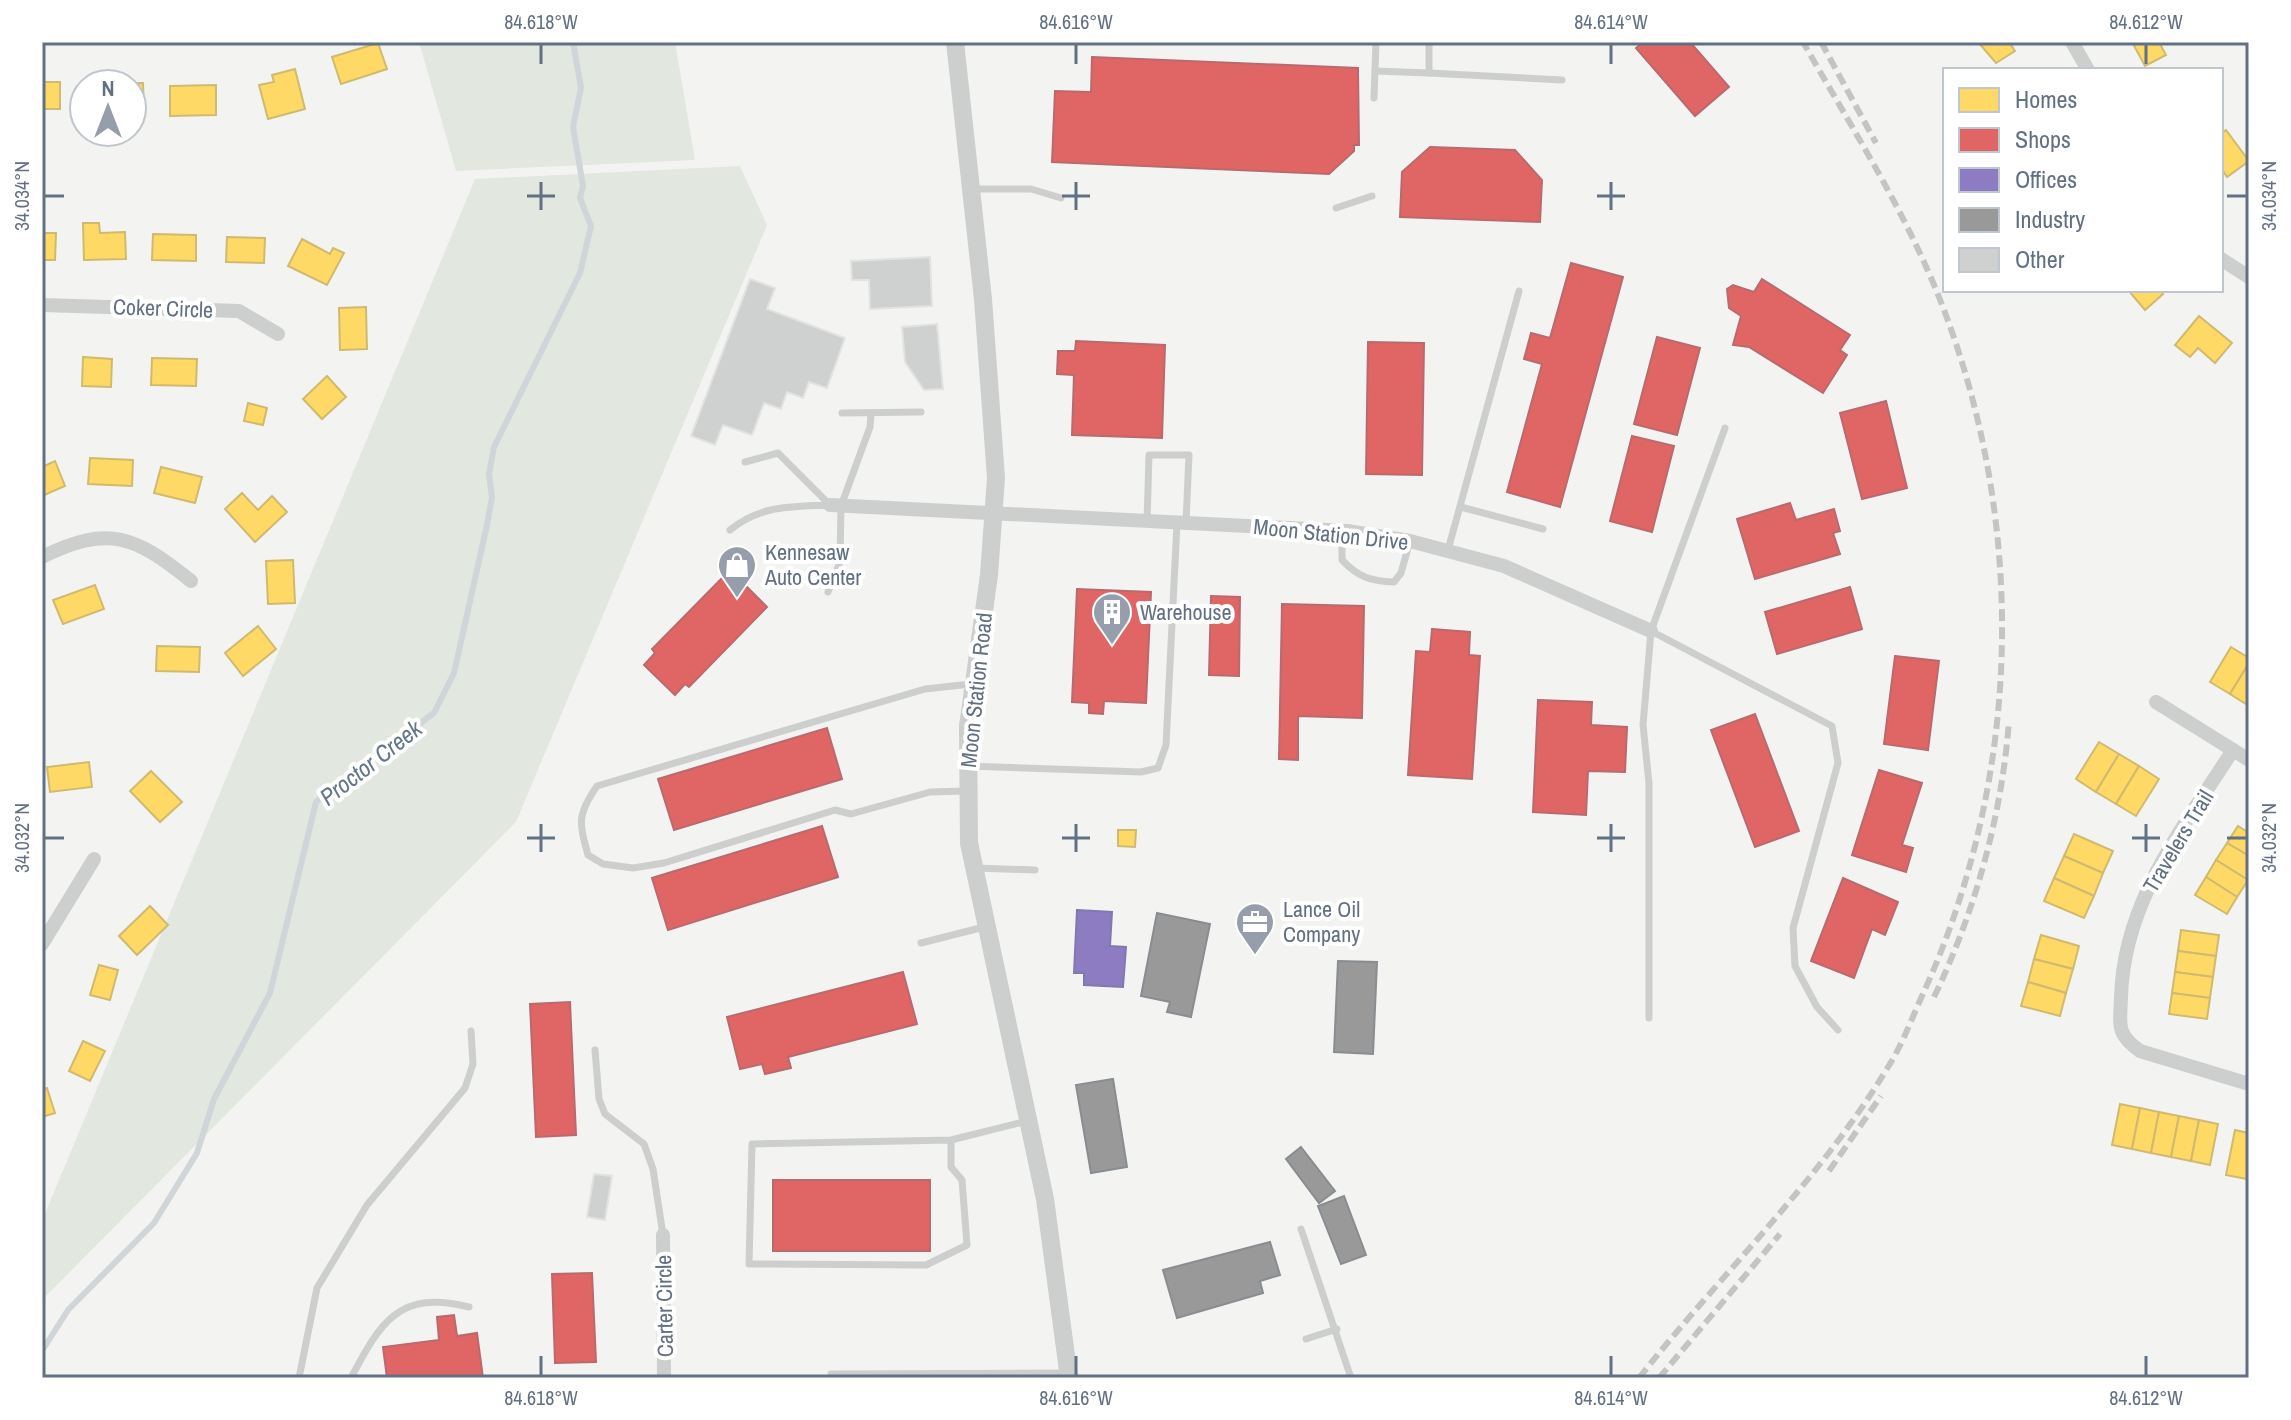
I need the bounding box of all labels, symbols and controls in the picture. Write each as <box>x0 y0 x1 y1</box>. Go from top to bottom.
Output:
text: 84.618°W <box>504 8 578 35</box>
text: 84.616°W <box>1039 8 1113 35</box>
text: 84.614°W <box>1574 8 1648 35</box>
text: 84.612°W <box>2109 8 2183 35</box>
north arrow <box>68 68 148 148</box>
legend <box>1943 68 2223 292</box>
text: N <box>101 73 115 103</box>
text: Homes <box>2015 83 2077 115</box>
text: Shops <box>2015 123 2071 155</box>
text: 34.034°N <box>8 161 35 231</box>
text: 34.034°N <box>2255 161 2282 231</box>
text: Offices <box>2015 163 2077 195</box>
text: Industry <box>2015 203 2085 235</box>
text: Other <box>2015 243 2065 275</box>
street label: Coker Circle <box>112 291 214 325</box>
street label: Moon Station Drive <box>1252 511 1410 557</box>
place label: Kennesaw Auto Center <box>764 537 861 592</box>
shop icon: Kennesaw Auto Center <box>716 544 758 599</box>
building icon: Warehouse <box>1091 591 1133 646</box>
place label: Warehouse <box>1140 597 1232 627</box>
street label: Moon Station Road <box>953 611 999 769</box>
water label: Proctor Creek <box>313 712 429 812</box>
street label: Travelers Trail <box>2136 784 2220 898</box>
text: 34.032°N <box>8 803 35 873</box>
text: 34.032°N <box>2255 803 2282 873</box>
place label: Lance Oil Company <box>1283 894 1360 949</box>
office icon: Lance Oil Company <box>1234 901 1276 956</box>
street label: Carter Circle <box>648 1255 680 1357</box>
text: 84.618°W <box>504 1384 578 1411</box>
text: 84.616°W <box>1039 1384 1113 1411</box>
text: 84.614°W <box>1574 1384 1648 1411</box>
text: 84.612°W <box>2109 1384 2183 1411</box>

